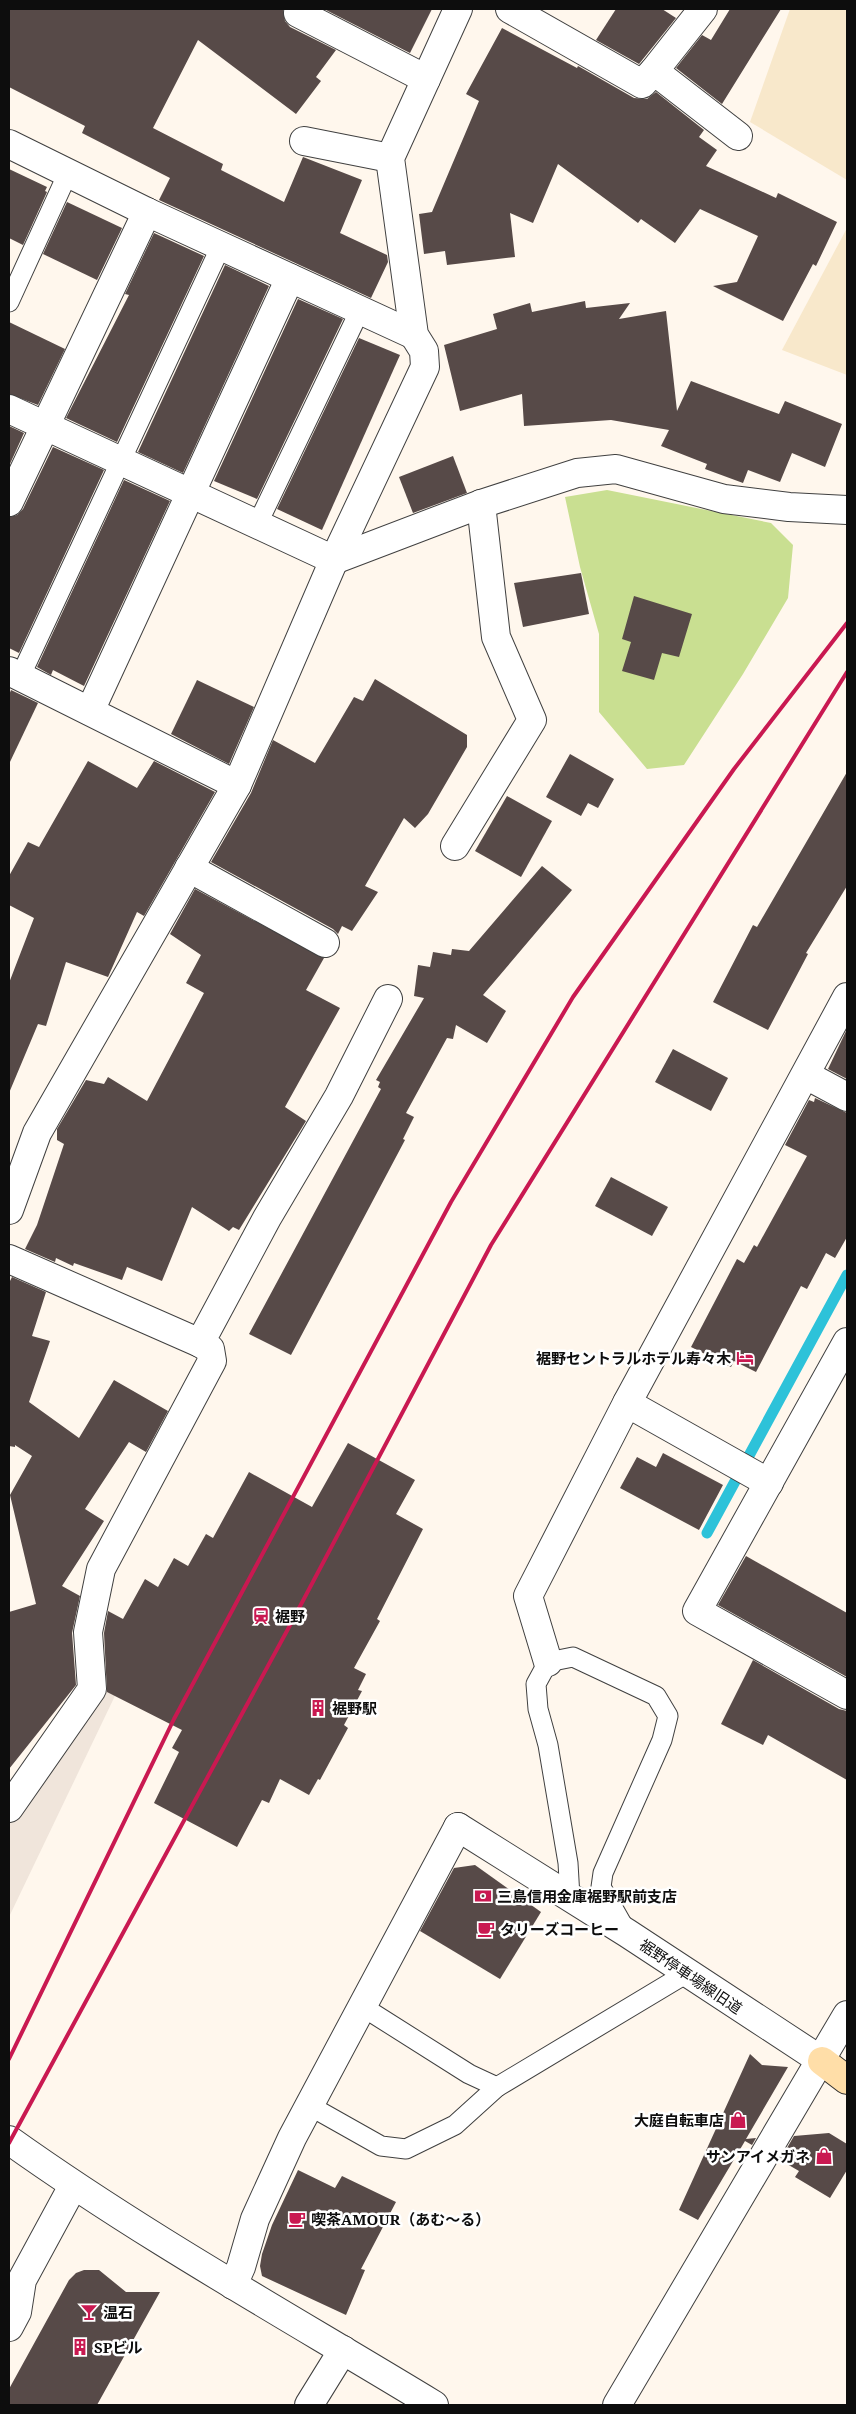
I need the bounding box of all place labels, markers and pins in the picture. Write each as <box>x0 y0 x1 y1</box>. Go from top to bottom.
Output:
place label: 裾野セントラルホテル寿々木 <box>536 1348 731 1368</box>
hotel icon: 裾野セントラルホテル寿々木 <box>735 1348 755 1368</box>
station icon: 裾野 <box>251 1606 271 1626</box>
place label: 裾野 <box>275 1606 305 1626</box>
building icon: 裾野駅 <box>308 1698 328 1718</box>
place label: 裾野駅 <box>332 1698 377 1718</box>
bank icon: 三島信用金庫裾野駅前支店 <box>473 1886 493 1906</box>
place label: 三島信用金庫裾野駅前支店 <box>497 1886 677 1906</box>
cafe icon: タリーズコーヒー <box>476 1919 496 1939</box>
place label: タリーズコーヒー <box>500 1919 619 1939</box>
place label: 大庭自転車店 <box>634 2110 724 2130</box>
shop icon: 大庭自転車店 <box>728 2110 748 2130</box>
place label: サンアイメガネ <box>706 2146 810 2166</box>
shop icon: サンアイメガネ <box>814 2146 834 2166</box>
cafe icon: 喫茶AMOUR（あむ〜る） <box>287 2209 307 2229</box>
place label: 喫茶AMOUR（あむ〜る） <box>311 2209 490 2229</box>
bar icon: 温石 <box>79 2302 99 2322</box>
place label: 温石 <box>103 2302 133 2322</box>
building icon: SPビル <box>70 2337 90 2357</box>
place label: SPビル <box>94 2337 142 2357</box>

